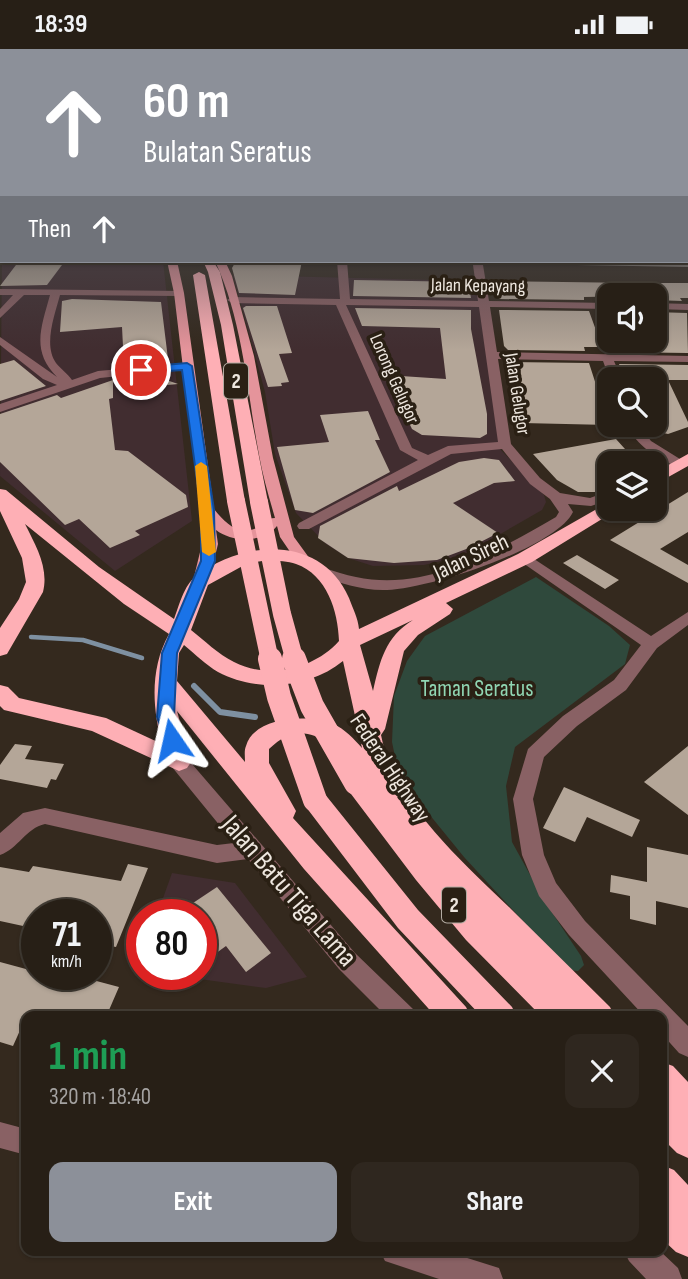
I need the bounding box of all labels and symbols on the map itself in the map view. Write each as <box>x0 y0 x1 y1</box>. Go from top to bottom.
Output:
street label: Jalan Kepayang <box>430 274 526 298</box>
street label: Lorong Gelugor <box>364 330 424 428</box>
pin <box>111 340 171 400</box>
street label: Jalan Gelugor <box>499 350 535 437</box>
road number: 2 <box>224 363 248 399</box>
street label: Jalan Sireh <box>428 527 513 587</box>
park label: Taman Seratus <box>421 675 533 703</box>
position arrow <box>135 703 209 777</box>
street label: Federal Highway <box>344 708 437 828</box>
street label: Jalan Batu Tiga Lama <box>214 808 364 973</box>
road number: 2 <box>442 887 466 923</box>
speed limit sign: 80 <box>126 899 217 990</box>

